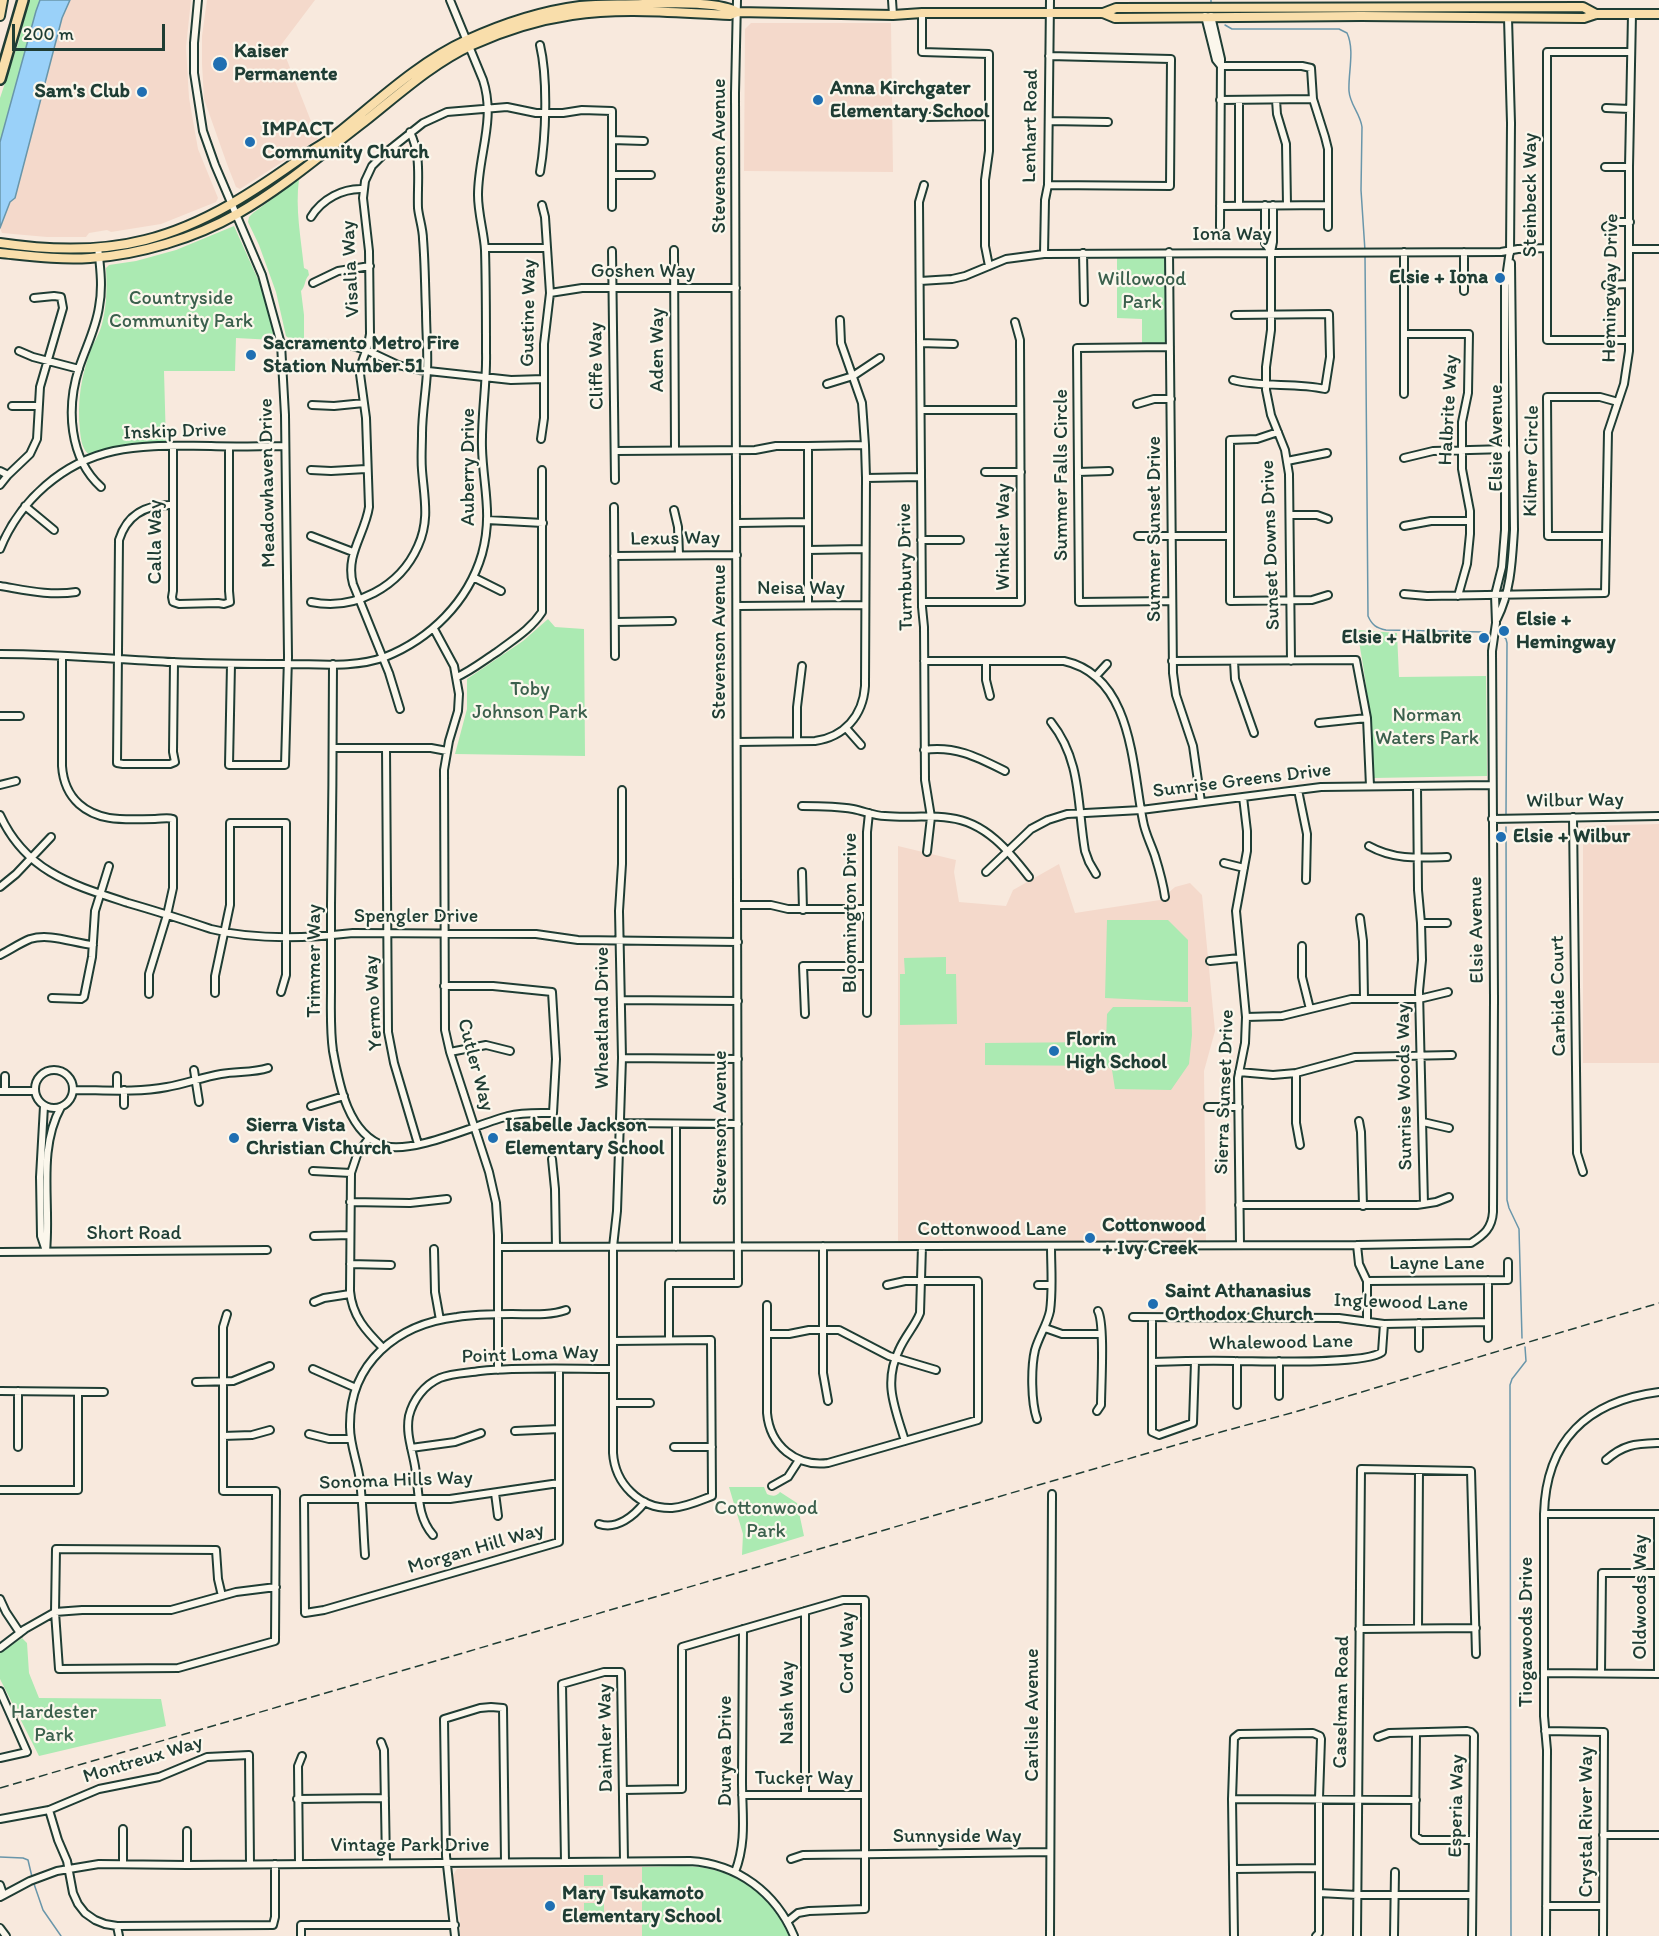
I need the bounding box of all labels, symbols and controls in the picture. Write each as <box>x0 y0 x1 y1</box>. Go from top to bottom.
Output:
scale bar <box>15 12 168 50</box>
text: 200 m <box>23 23 74 45</box>
place label: Kaiser Permanente <box>234 40 338 87</box>
marker: Kaiser Permanente <box>211 55 229 73</box>
street label: Lenhart Road <box>1018 69 1044 183</box>
place label: Anna Kirchgater Elementary School <box>830 77 989 124</box>
street label: Stevenson Avenue <box>708 78 732 234</box>
place label: Sam's Club <box>34 80 130 104</box>
marker: Sam's Club <box>135 85 149 99</box>
marker: Anna Kirchgater Elementary School <box>811 93 825 107</box>
place label: IMPACT Community Church <box>262 118 429 165</box>
street label: Steinbeck Way <box>1519 133 1543 257</box>
marker: IMPACT Community Church <box>243 135 257 149</box>
street label: Hemingway Drive <box>1598 213 1624 363</box>
street label: Visalia Way <box>336 220 366 318</box>
street label: Iona Way <box>1192 223 1272 247</box>
street label: Gustine Way <box>516 259 542 367</box>
street label: Goshen Way <box>591 260 695 284</box>
place label: Elsie + Iona <box>1389 266 1488 290</box>
park label: Willowood Park <box>1098 268 1186 315</box>
marker: Elsie + Iona <box>1493 271 1507 285</box>
park label: Countryside Community Park <box>109 287 253 334</box>
street label: Aden Way <box>646 308 670 392</box>
street label: Cliffe Way <box>584 322 610 410</box>
place label: Sacramento Metro Fire Station Number 51 <box>263 332 459 379</box>
marker: Sacramento Metro Fire Station Number 51 <box>244 348 258 362</box>
street label: Halbrite Way <box>1434 354 1464 466</box>
street label: Elsie Avenue <box>1485 384 1509 492</box>
street label: Summer Falls Circle <box>1050 389 1074 561</box>
street label: Meadowhaven Drive <box>255 398 281 568</box>
street label: Kilmer Circle <box>1519 405 1545 517</box>
street label: Auberry Drive <box>457 408 481 526</box>
street label: Inskip Drive <box>123 418 227 446</box>
street label: Summer Sunset Drive <box>1143 436 1167 622</box>
street label: Sunset Downs Drive <box>1256 459 1286 631</box>
street label: Winkler Way <box>992 483 1016 591</box>
street label: Calla Way <box>144 500 168 584</box>
street label: Turnbury Drive <box>893 503 919 631</box>
street label: Lexus Way <box>630 526 720 552</box>
street label: Stevenson Avenue <box>708 564 732 720</box>
street label: Neisa Way <box>757 577 845 601</box>
place label: Elsie + Hemingway <box>1516 608 1616 655</box>
marker: Elsie + Hemingway <box>1497 624 1511 638</box>
place label: Elsie + Halbrite <box>1342 626 1472 650</box>
marker: Elsie + Halbrite <box>1477 631 1491 645</box>
park label: Toby Johnson Park <box>472 678 588 725</box>
park label: Norman Waters Park <box>1375 704 1479 751</box>
street label: Sunrise Greens Drive <box>1152 758 1332 804</box>
street label: Wilbur Way <box>1526 788 1624 814</box>
place label: Elsie + Wilbur <box>1513 825 1630 849</box>
marker: Elsie + Wilbur <box>1494 830 1508 844</box>
street label: Bloomington Drive <box>839 833 863 993</box>
street label: Elsie Avenue <box>1464 876 1490 984</box>
street label: Trimmer Way <box>303 904 327 1018</box>
street label: Spengler Drive <box>354 905 478 929</box>
street label: Carbide Court <box>1546 935 1572 1057</box>
street label: Wheatland Drive <box>591 947 615 1089</box>
street label: Yermo Way <box>360 955 388 1051</box>
street label: Sunrise Woods Way <box>1392 1003 1418 1171</box>
street label: Sierra Sunset Drive <box>1210 1009 1240 1175</box>
street label: Cutler Way <box>451 1016 499 1114</box>
place label: Florin High School <box>1066 1028 1167 1075</box>
marker: Florin High School <box>1047 1044 1061 1058</box>
street label: Stevenson Avenue <box>709 1050 733 1206</box>
place label: Sierra Vista Christian Church <box>246 1114 392 1161</box>
place label: Isabelle Jackson Elementary School <box>505 1114 664 1161</box>
marker: Sierra Vista Christian Church <box>227 1131 241 1145</box>
marker: Isabelle Jackson Elementary School <box>486 1131 500 1145</box>
place label: Cottonwood + Ivy Creek <box>1102 1214 1206 1261</box>
street label: Cottonwood Lane <box>917 1218 1067 1242</box>
street label: Short Road <box>87 1222 181 1246</box>
marker: Cottonwood + Ivy Creek <box>1083 1231 1097 1245</box>
street label: Layne Lane <box>1389 1252 1485 1276</box>
place label: Saint Athanasius Orthodox Church <box>1165 1280 1313 1327</box>
street label: Inglewood Lane <box>1333 1289 1469 1317</box>
marker: Saint Athanasius Orthodox Church <box>1146 1297 1160 1311</box>
street label: Whalewood Lane <box>1209 1330 1353 1356</box>
street label: Point Loma Way <box>461 1341 599 1369</box>
street label: Sonoma Hills Way <box>319 1466 473 1496</box>
park label: Cottonwood Park <box>714 1497 818 1544</box>
street label: Morgan Hill Way <box>405 1518 547 1580</box>
street label: Oldwoods Way <box>1629 1534 1653 1660</box>
street label: Tiogawoods Drive <box>1515 1557 1539 1707</box>
street label: Cord Way <box>836 1612 860 1694</box>
street label: Caselman Road <box>1329 1635 1355 1769</box>
street label: Carlisle Avenue <box>1021 1648 1045 1782</box>
street label: Nash Way <box>776 1661 800 1745</box>
street label: Daimler Way <box>593 1683 619 1793</box>
street label: Duryea Drive <box>714 1695 738 1807</box>
park label: Hardester Park <box>11 1701 97 1748</box>
street label: Montreux Way <box>80 1730 206 1790</box>
street label: Crystal River Way <box>1575 1746 1599 1898</box>
street label: Esperia Way <box>1444 1754 1470 1858</box>
street label: Tucker Way <box>755 1767 853 1791</box>
street label: Sunnyside Way <box>893 1825 1021 1849</box>
street label: Vintage Park Drive <box>331 1834 489 1858</box>
place label: Mary Tsukamoto Elementary School <box>562 1882 721 1929</box>
marker: Mary Tsukamoto Elementary School <box>543 1899 557 1913</box>

